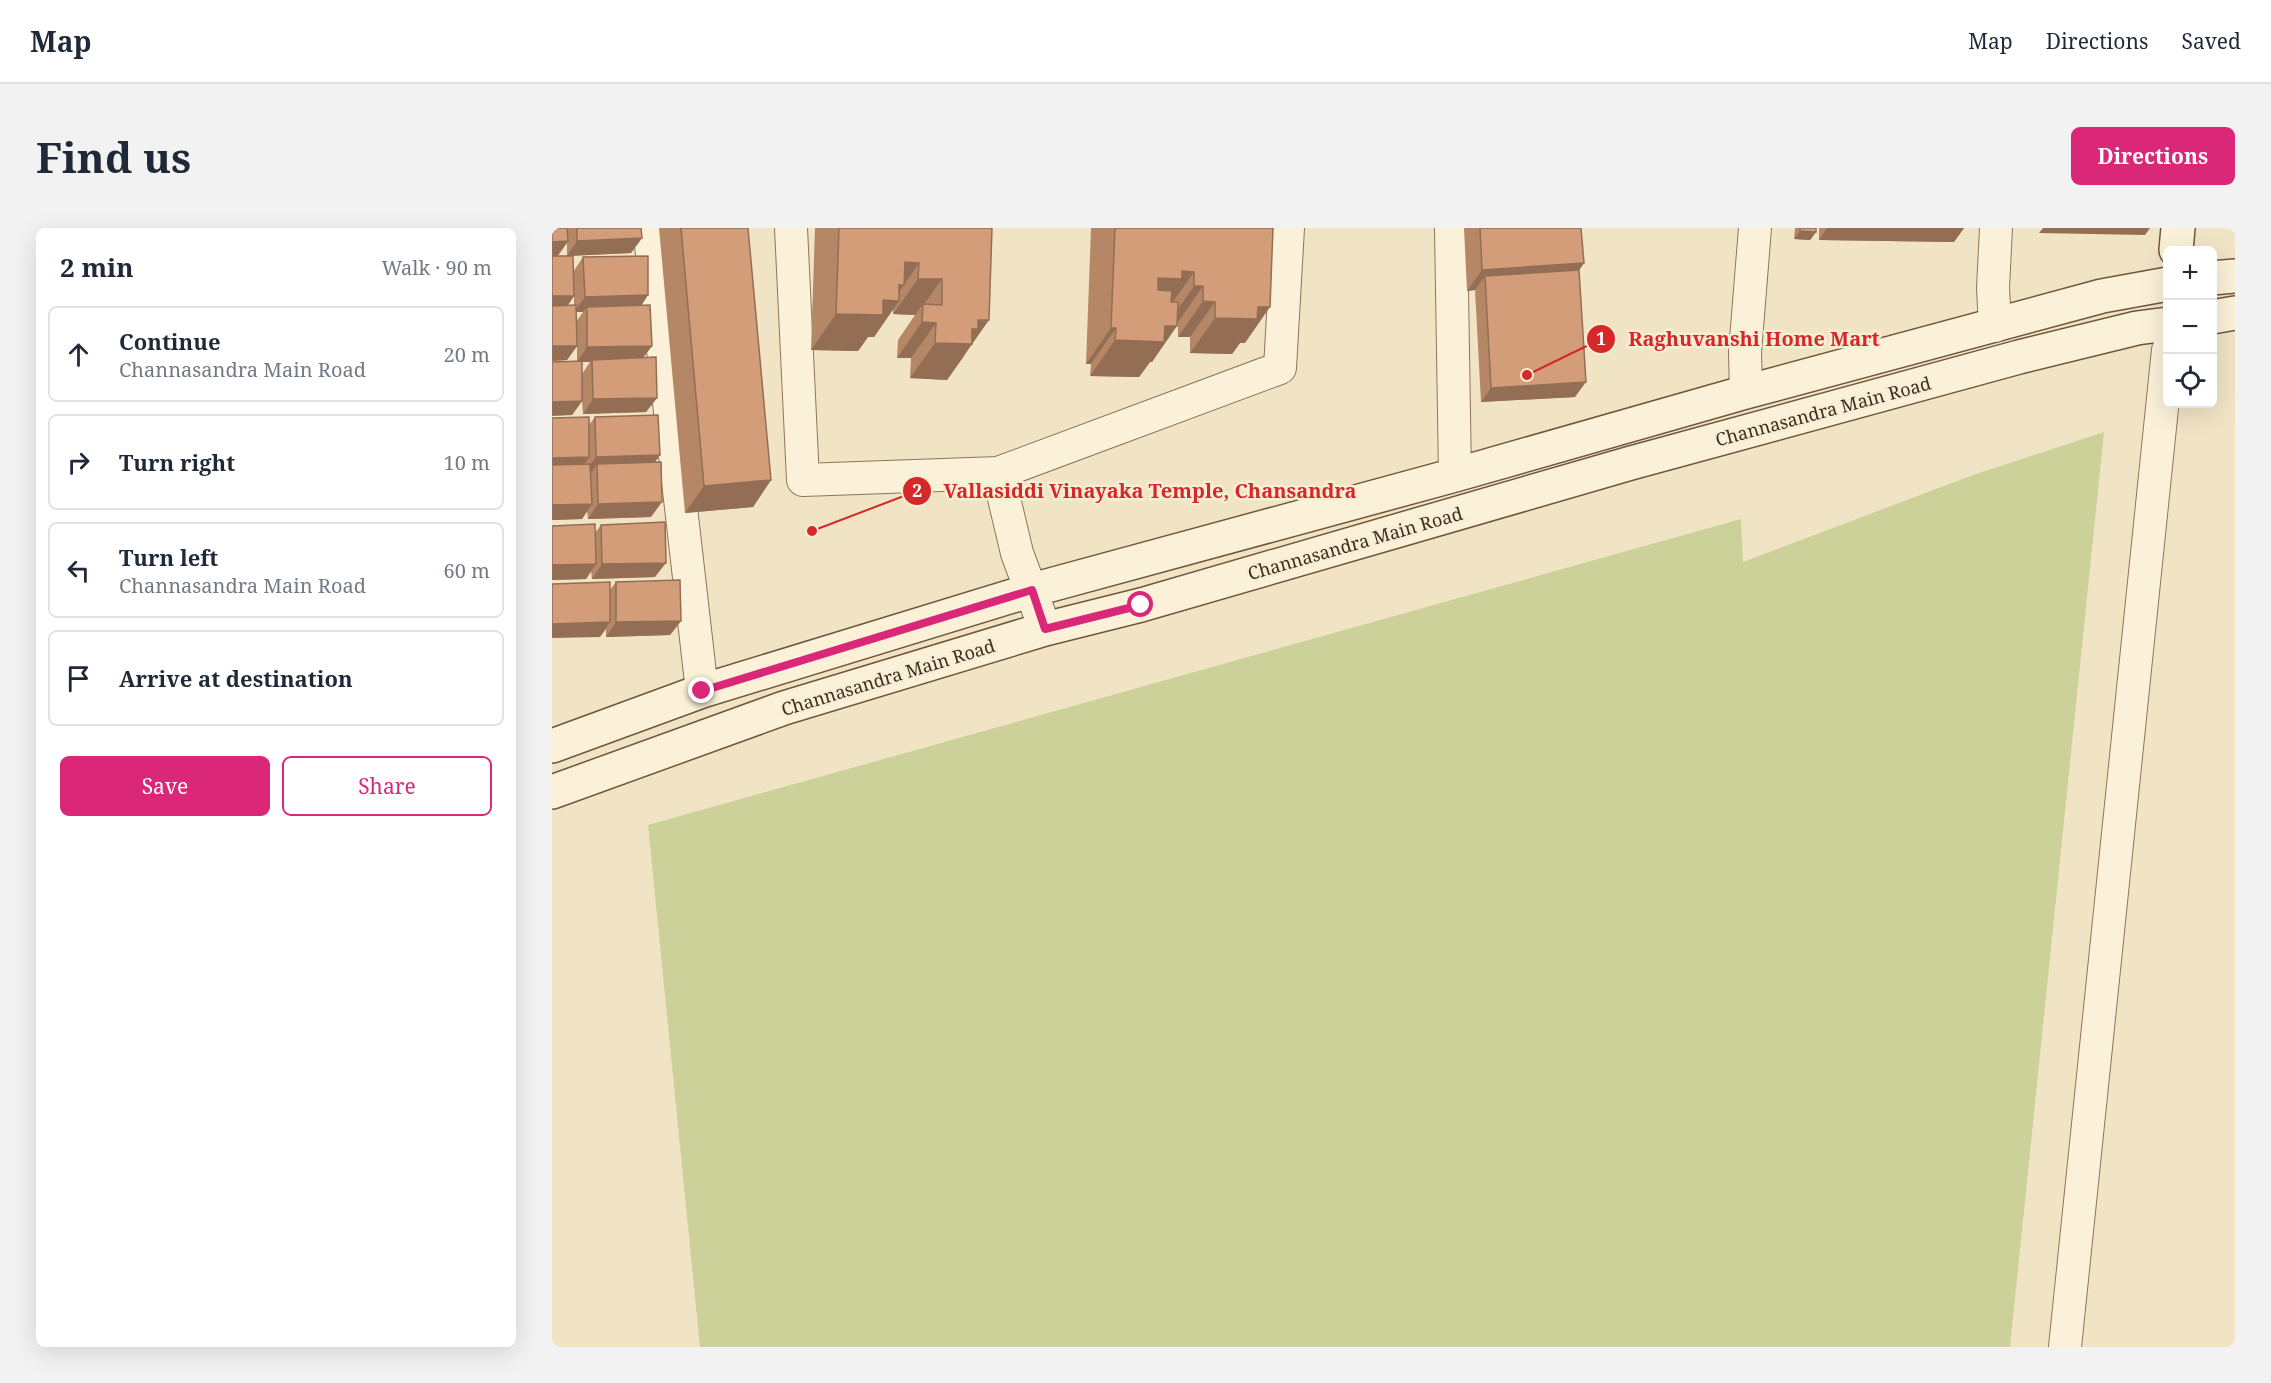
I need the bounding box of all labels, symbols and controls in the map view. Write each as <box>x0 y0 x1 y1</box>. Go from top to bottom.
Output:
text: Map <box>30 22 92 60</box>
text: Map <box>1968 27 2013 55</box>
text: Directions <box>2046 27 2148 55</box>
text: Saved <box>2181 27 2241 55</box>
button: Directions <box>2071 127 2235 185</box>
text: Find us <box>36 128 191 185</box>
map controls <box>2163 246 2217 408</box>
button: + <box>2163 246 2217 300</box>
text: 2 min <box>60 249 134 285</box>
text: Walk · 90 m <box>381 254 492 281</box>
button: − <box>2163 300 2217 354</box>
callout: Raghuvanshi Home Mart <box>1586 320 1891 358</box>
text: Raghuvanshi Home Mart <box>1628 325 1880 352</box>
text: Continue <box>119 326 221 356</box>
text: 1 <box>1596 326 1606 350</box>
icon: ahead <box>62 338 95 371</box>
text: 20 m <box>444 341 490 368</box>
button: locate <box>2163 354 2217 408</box>
text: Channasandra Main Road <box>119 356 366 383</box>
street label: Channasandra Main Road <box>1713 371 1933 451</box>
icon: right <box>62 446 95 479</box>
text: Turn right <box>119 447 235 477</box>
text: 10 m <box>444 449 490 476</box>
callout: Vallasiddi Vinayaka Temple, Chansandra <box>902 472 1369 510</box>
text: Vallasiddi Vinayaka Temple, Chansandra <box>943 477 1357 504</box>
text: 2 <box>912 478 922 502</box>
street label: Channasandra Main Road <box>1245 501 1465 585</box>
text: Turn left <box>119 542 218 572</box>
icon: left <box>62 554 95 587</box>
text: 60 m <box>444 557 490 584</box>
text: Channasandra Main Road <box>119 572 366 599</box>
route start <box>1127 591 1153 617</box>
street label: Channasandra Main Road <box>778 633 998 721</box>
icon: arrive <box>62 662 95 695</box>
text: Arrive at destination <box>119 663 353 693</box>
route end <box>688 677 714 703</box>
button: Save <box>60 756 270 816</box>
button: Share <box>282 756 492 816</box>

